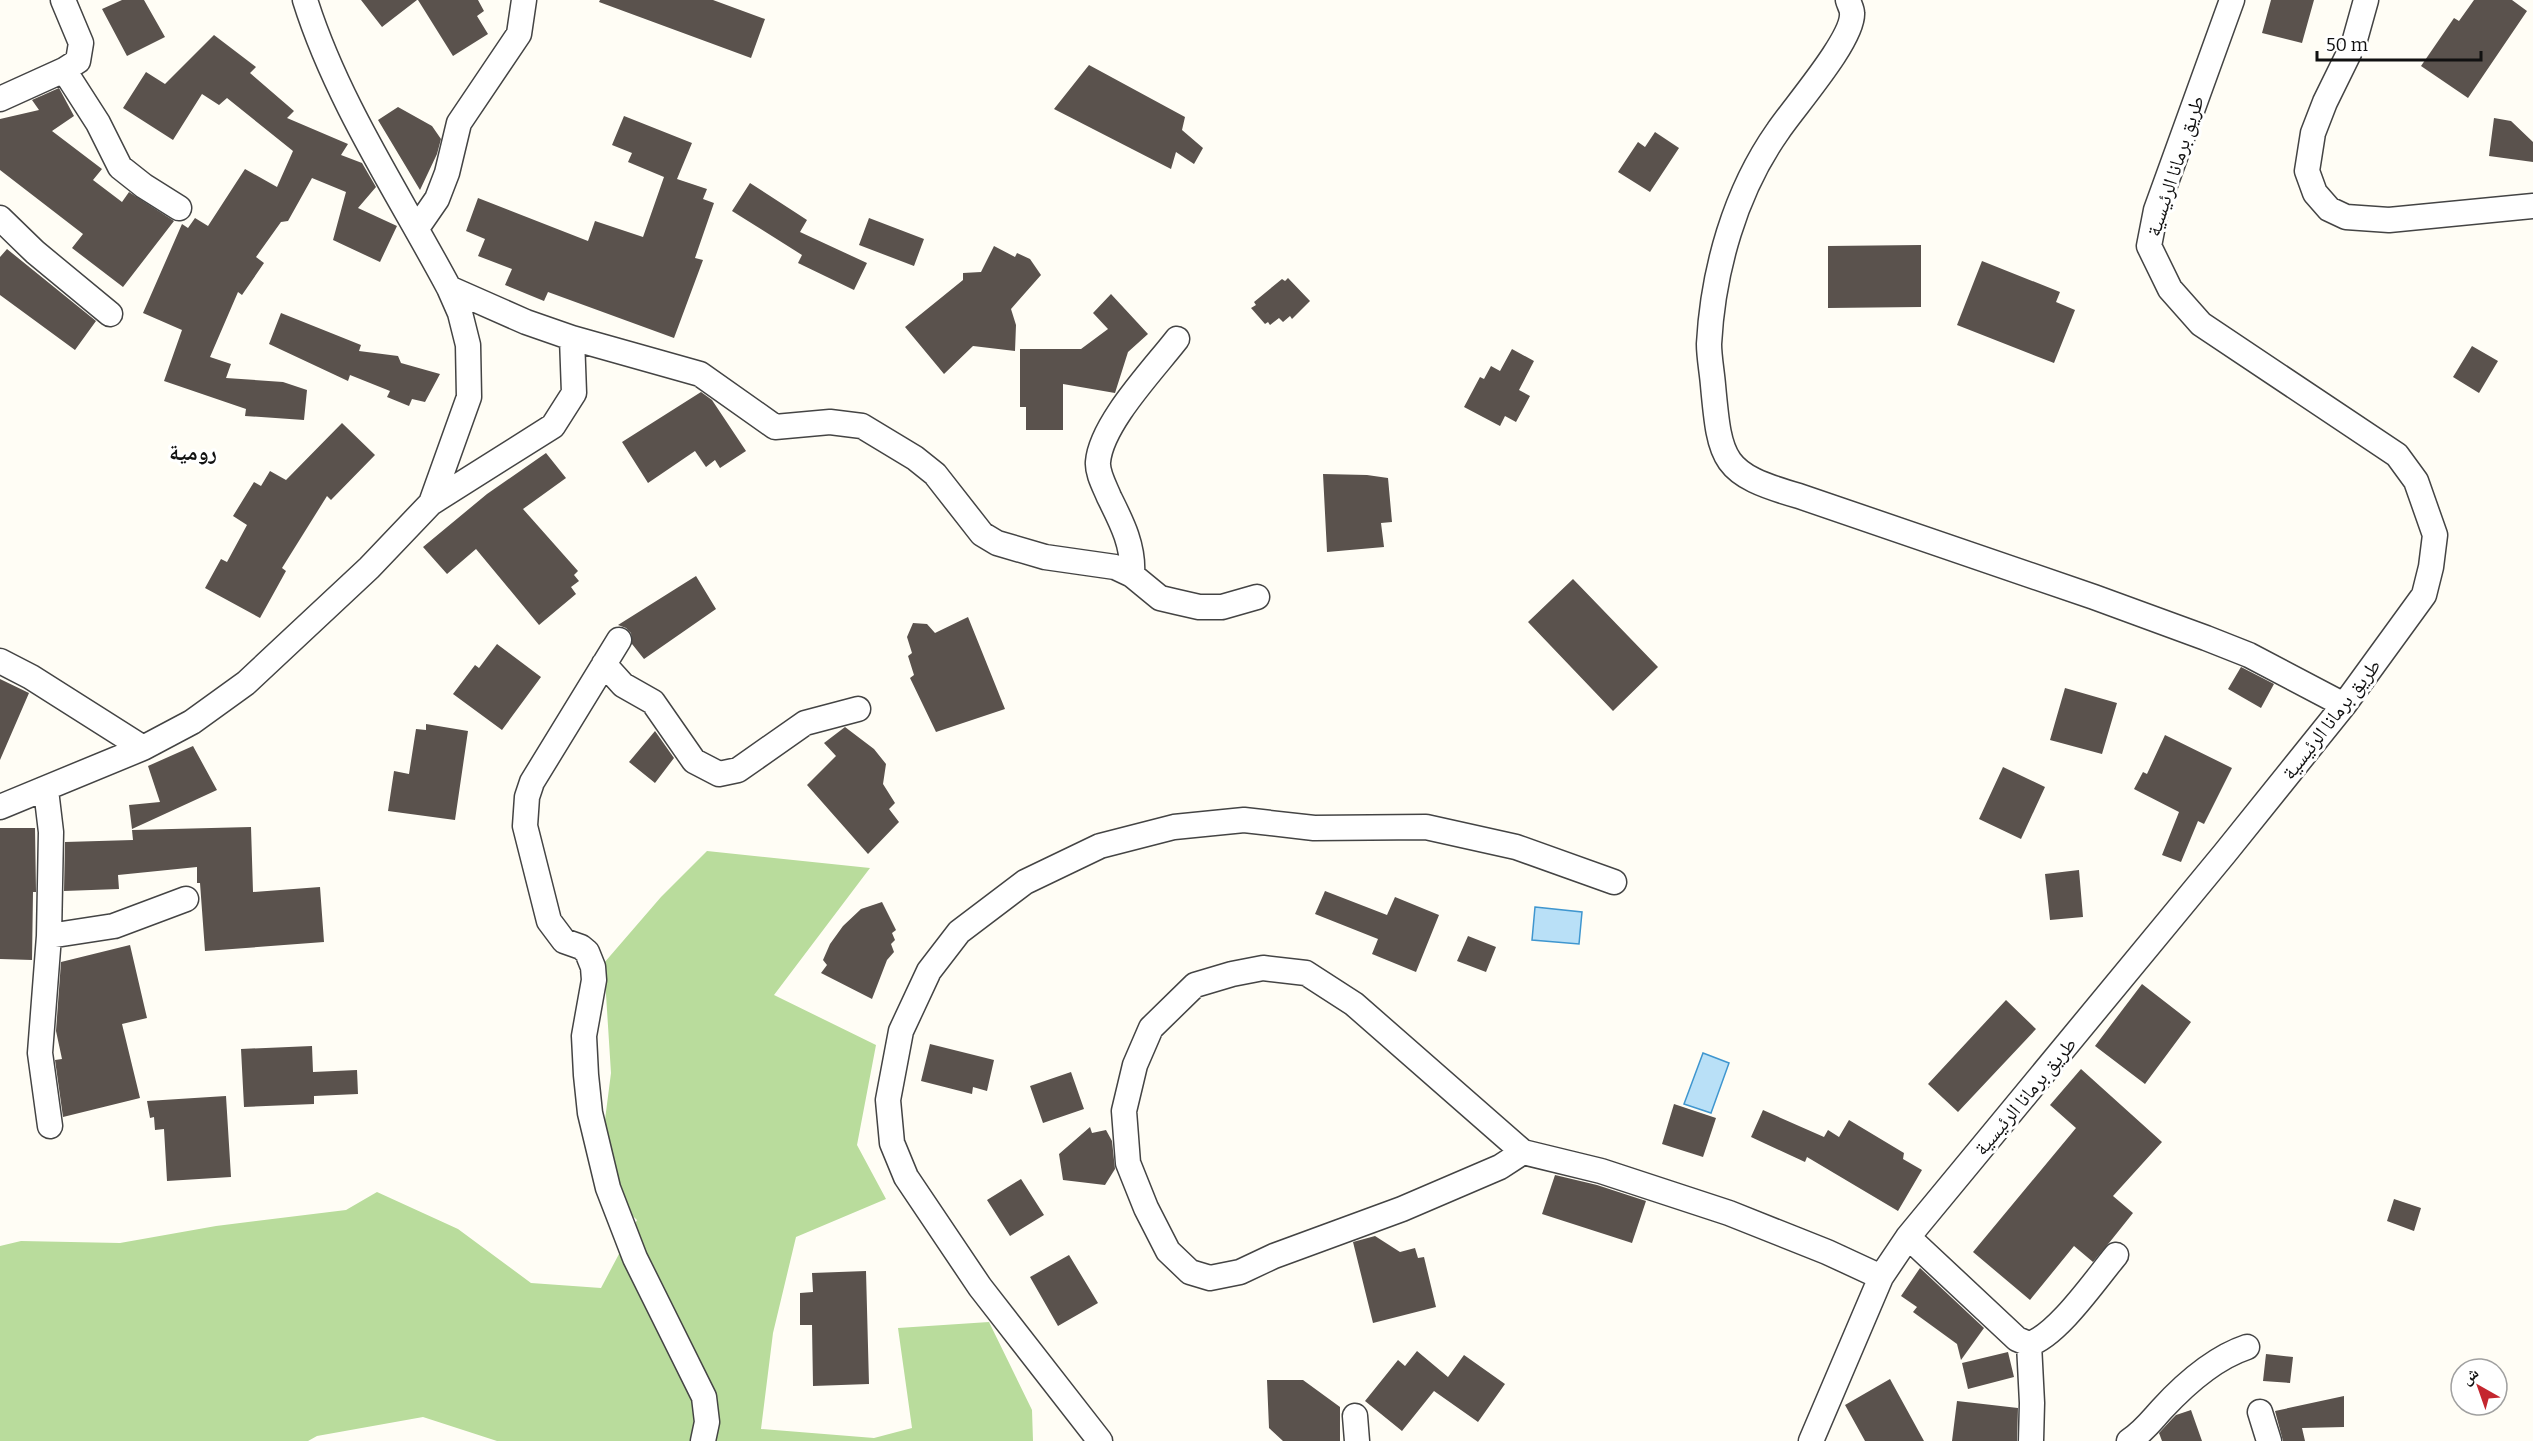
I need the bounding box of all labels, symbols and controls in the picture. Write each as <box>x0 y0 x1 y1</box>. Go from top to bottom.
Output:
scale bar <box>2317 24 2480 62</box>
text: 50 m <box>2326 34 2368 56</box>
street label: طريق برمانا الرئيسية <box>2141 93 2209 239</box>
district label: رومية <box>169 439 217 466</box>
street label: طريق برمانا الرئيسية <box>2276 654 2386 784</box>
street label: طريق برمانا الرئيسية <box>1969 1032 2081 1160</box>
north arrow <box>2449 1357 2509 1417</box>
text: ش <box>2457 1363 2482 1389</box>

